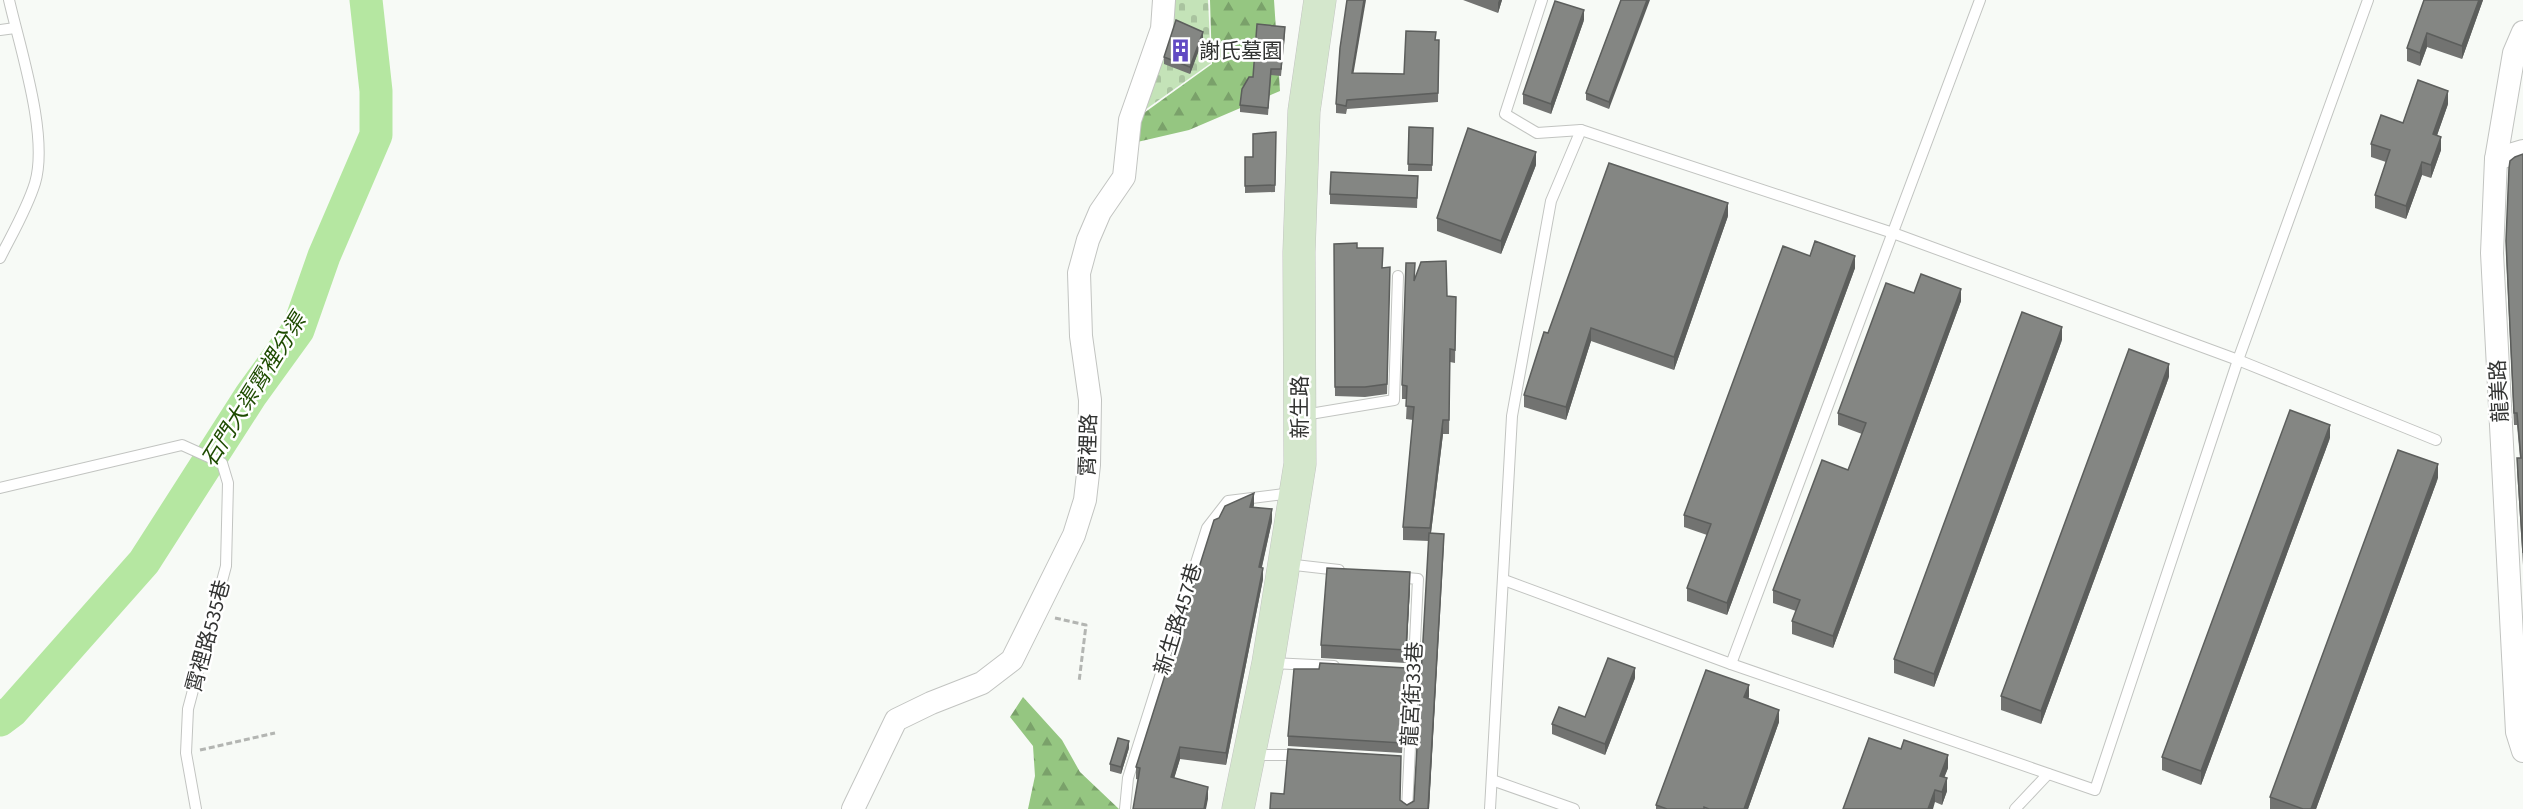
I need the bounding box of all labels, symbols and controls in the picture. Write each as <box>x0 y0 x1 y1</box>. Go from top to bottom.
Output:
place label: 謝氏墓園 <box>1199 36 1283 66</box>
building icon: 謝氏墓園 <box>1168 38 1194 64</box>
water label: 石門大渠霄裡分渠 <box>194 304 316 473</box>
street label: 龍美路 <box>2482 359 2516 423</box>
street label: 新生路 <box>1285 376 1315 439</box>
street label: 霄裡路 <box>1072 413 1104 477</box>
street label: 新生路457巷 <box>1147 559 1209 679</box>
street label: 霄裡路535巷 <box>179 576 237 696</box>
street label: 龍宮街33巷 <box>1394 641 1430 747</box>

